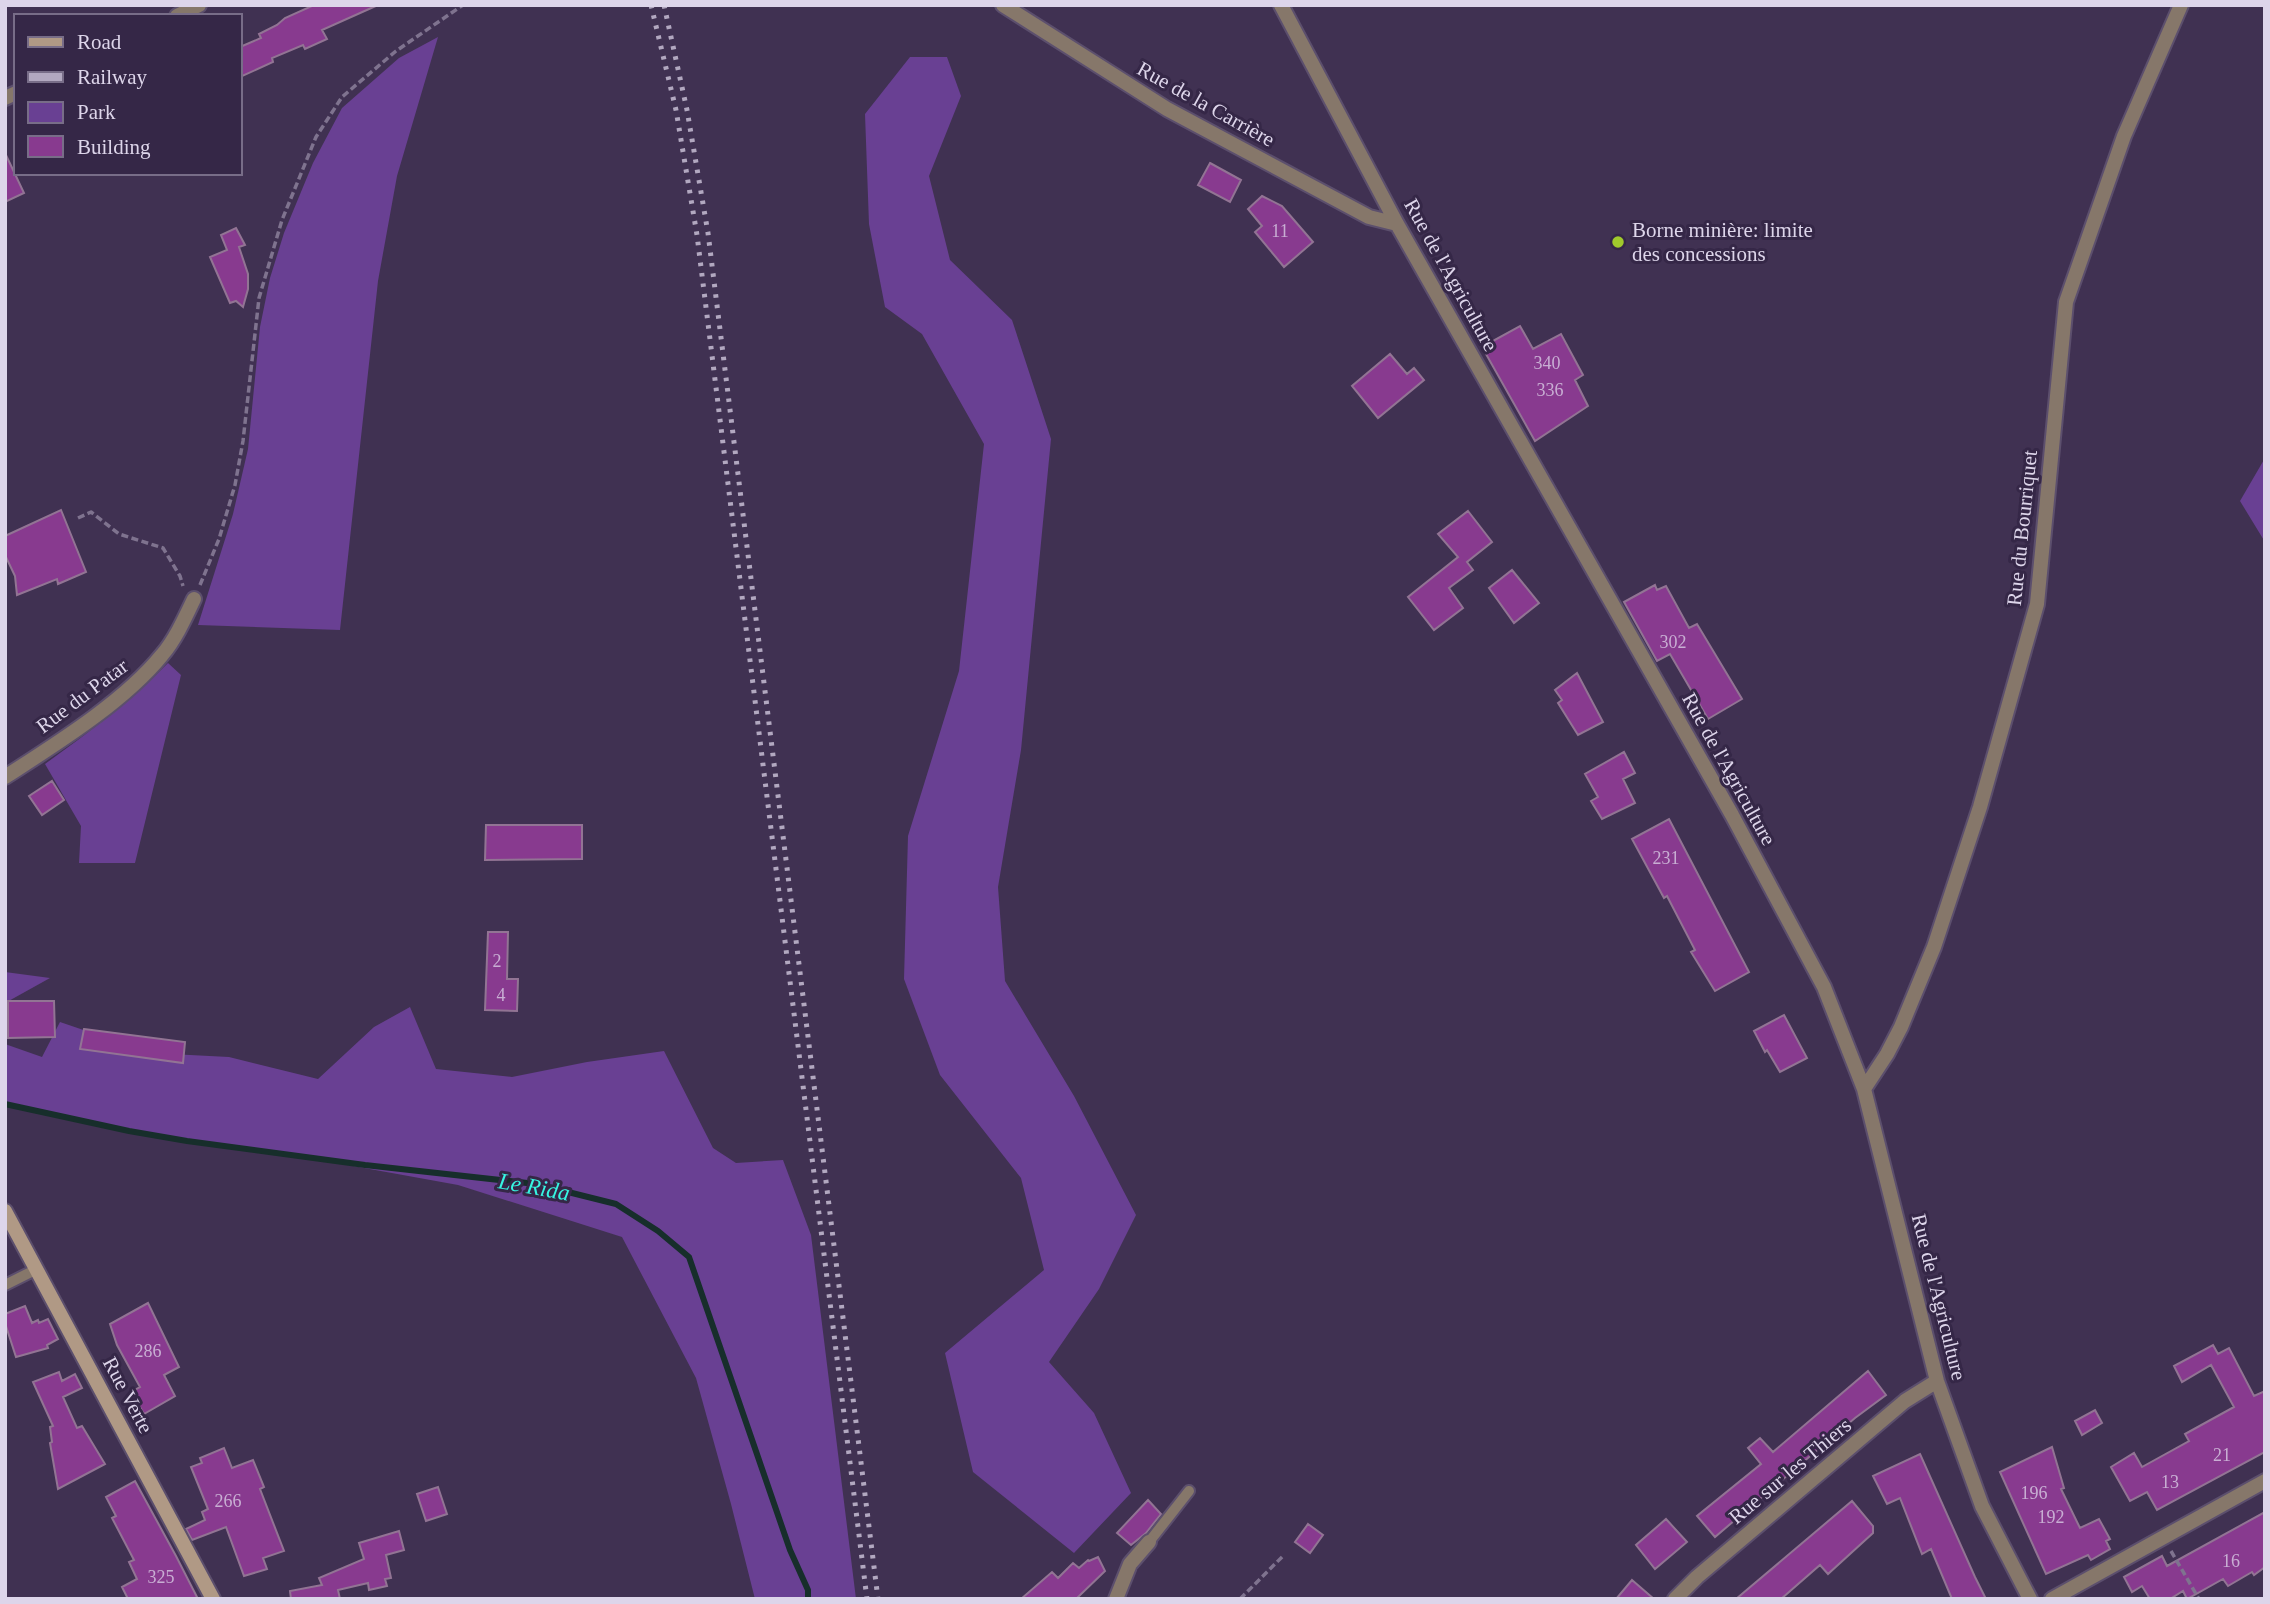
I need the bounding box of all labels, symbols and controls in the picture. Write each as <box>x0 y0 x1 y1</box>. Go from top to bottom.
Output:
legend <box>14 14 242 175</box>
text: Road <box>77 30 122 54</box>
street label: Rue de la Carrière <box>1133 56 1279 152</box>
text: Railway <box>77 65 147 89</box>
text: Park <box>77 100 116 124</box>
text: Building <box>77 135 151 159</box>
street label: Rue de l'Agriculture <box>1399 195 1503 355</box>
place label: Borne minière: limite des concessions <box>1632 218 1813 266</box>
house number: 11 <box>1271 221 1289 241</box>
marker: Borne minière: limite des concessions <box>1610 234 1626 250</box>
house number: 340 <box>1534 353 1561 373</box>
house number: 336 <box>1537 380 1564 400</box>
street label: Rue du Bourriquet <box>2002 449 2042 607</box>
house number: 302 <box>1660 632 1687 652</box>
street label: Rue du Patar <box>31 654 133 738</box>
street label: Rue de l'Agriculture <box>1677 689 1781 849</box>
house number: 231 <box>1653 848 1680 868</box>
house number: 2 <box>493 951 502 971</box>
house number: 4 <box>497 985 506 1005</box>
water label: Le Rida <box>495 1168 572 1206</box>
street label: Rue de l'Agriculture <box>1907 1211 1971 1383</box>
house number: 286 <box>135 1341 162 1361</box>
street label: Rue Verte <box>98 1353 158 1437</box>
street label: Rue sur les Thiers <box>1724 1413 1856 1529</box>
house number: 21 <box>2213 1445 2231 1465</box>
house number: 13 <box>2161 1472 2179 1492</box>
house number: 196 <box>2021 1483 2048 1503</box>
house number: 266 <box>215 1491 242 1511</box>
house number: 192 <box>2038 1507 2065 1527</box>
house number: 16 <box>2222 1551 2240 1571</box>
house number: 325 <box>148 1567 175 1587</box>

